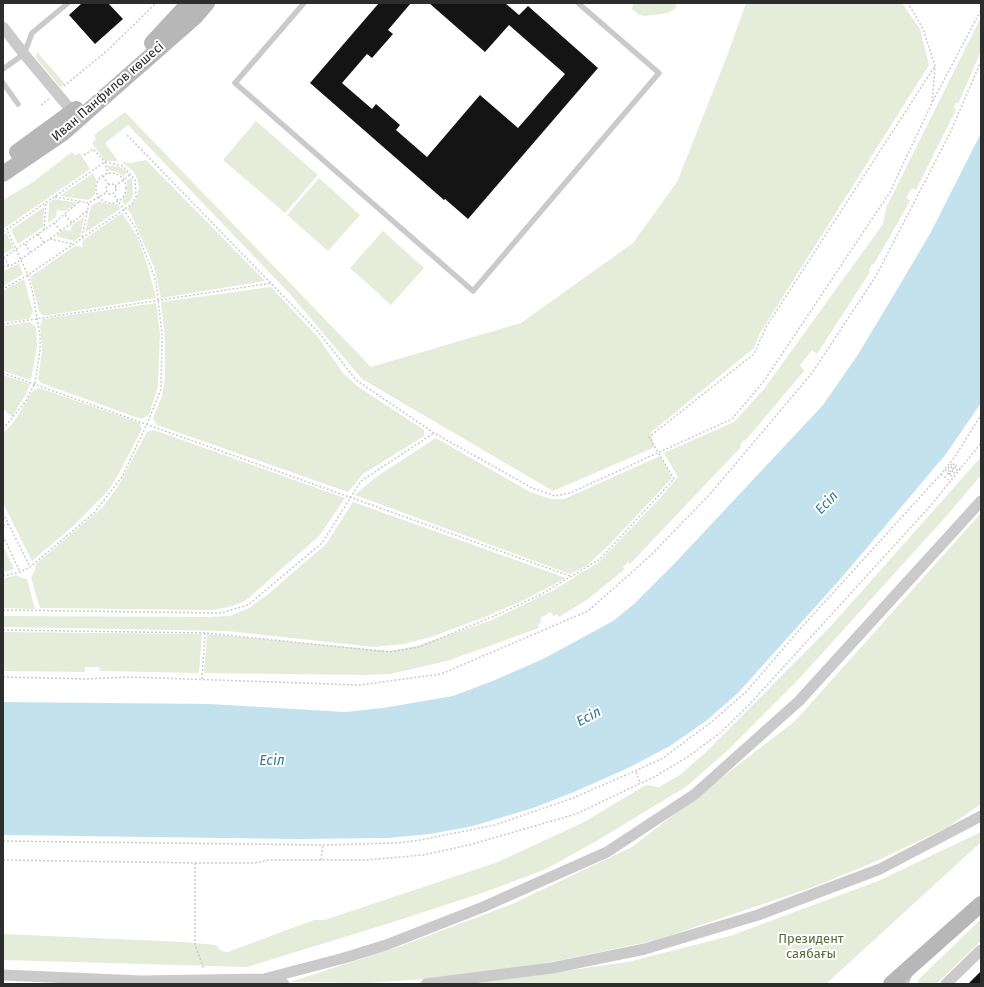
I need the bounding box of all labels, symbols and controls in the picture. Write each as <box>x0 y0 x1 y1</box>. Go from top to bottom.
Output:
street label: Иван Панфилов көшесі <box>49 39 167 145</box>
water label: Есіл <box>812 488 842 518</box>
water label: Есіл <box>574 704 604 730</box>
water label: Есіл <box>259 753 285 769</box>
park label: Президент саябағы <box>778 931 844 962</box>

